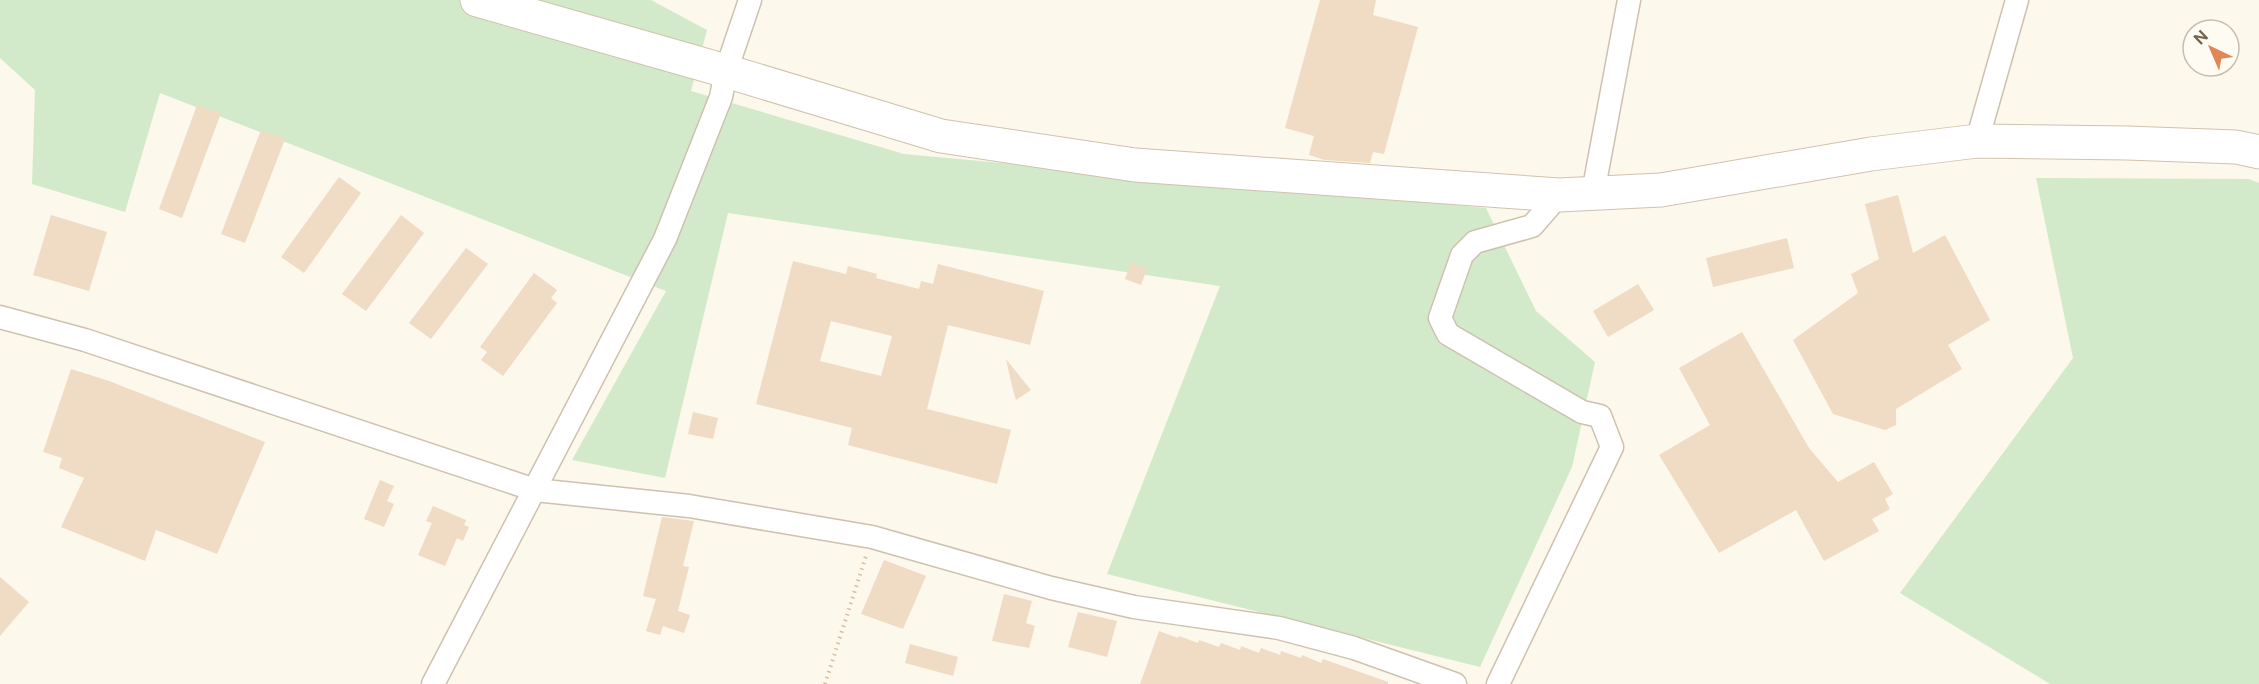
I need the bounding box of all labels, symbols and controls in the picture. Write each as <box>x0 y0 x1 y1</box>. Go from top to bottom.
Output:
north arrow <box>2181 18 2241 78</box>
text: N <box>2190 26 2212 49</box>

